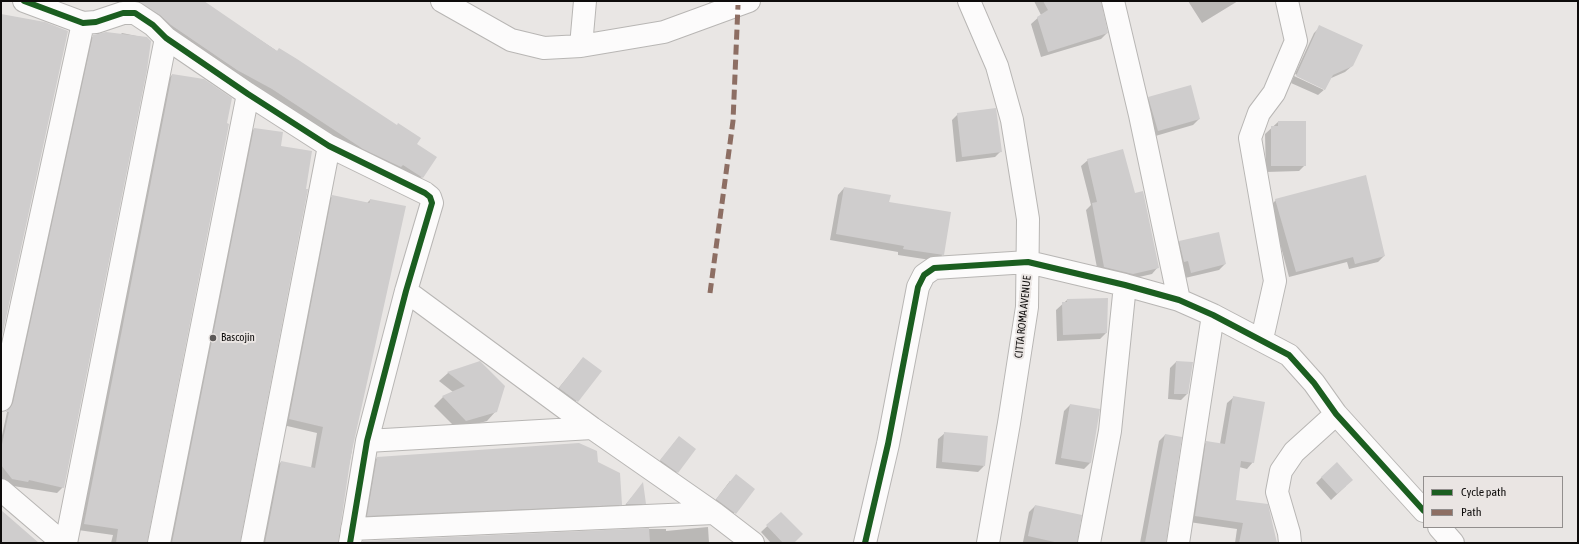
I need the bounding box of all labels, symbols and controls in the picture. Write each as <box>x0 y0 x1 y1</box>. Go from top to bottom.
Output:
street label: CITTA ROMA AVENUE <box>1012 275 1034 359</box>
place label: Bascojin <box>221 331 255 345</box>
marker: Bascojin <box>208 333 218 343</box>
legend <box>1423 476 1563 528</box>
text: Cycle path <box>1461 485 1506 499</box>
text: Path <box>1461 505 1482 519</box>

